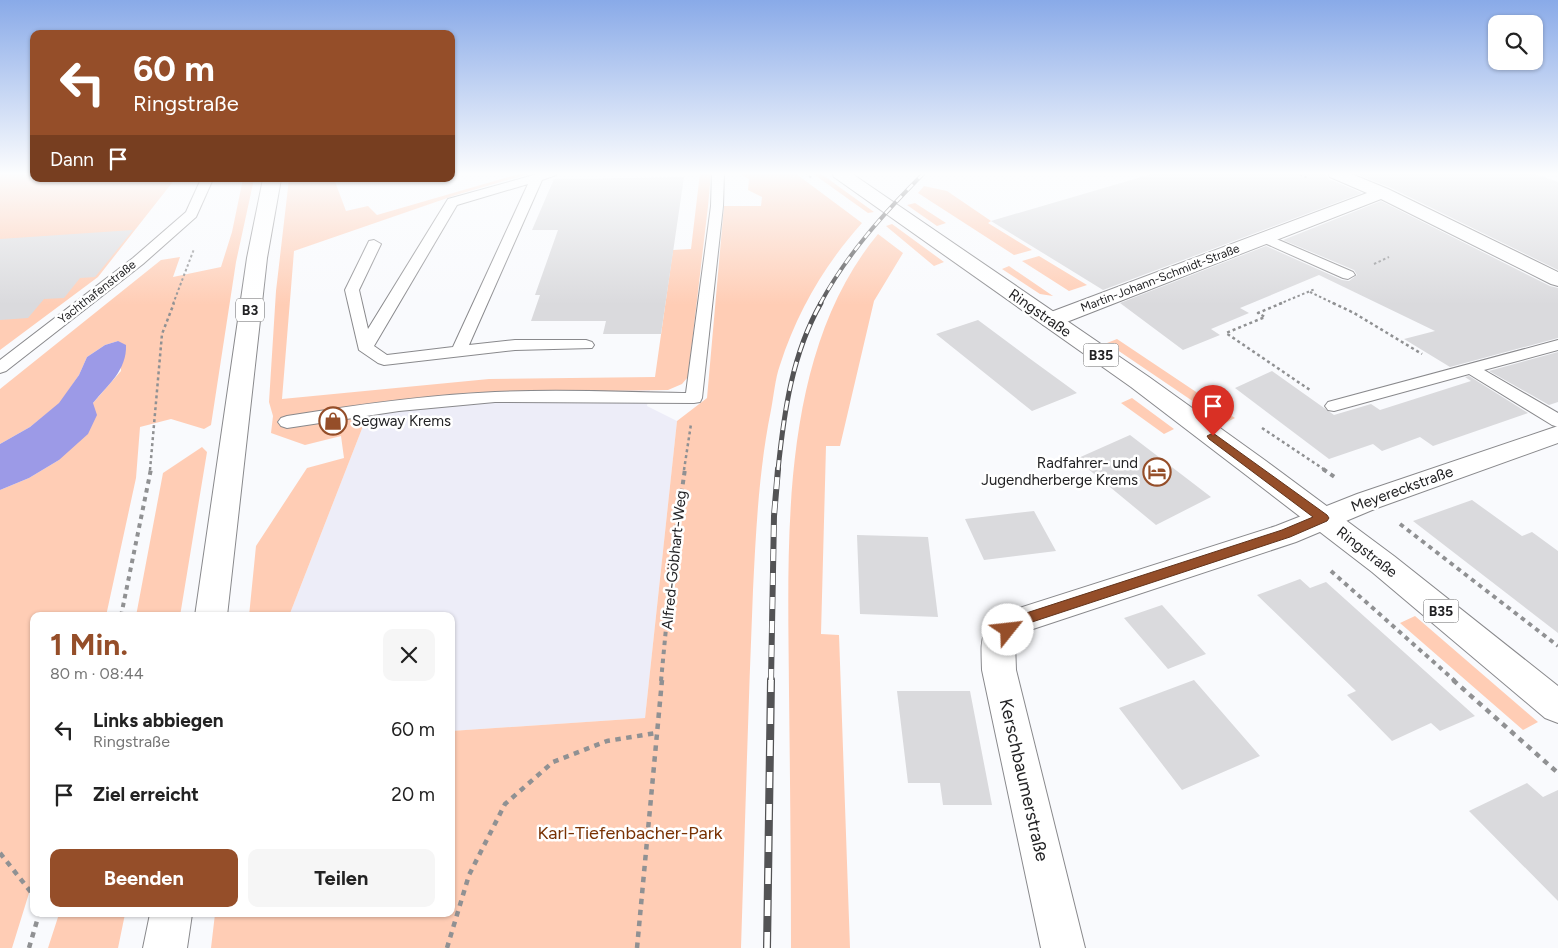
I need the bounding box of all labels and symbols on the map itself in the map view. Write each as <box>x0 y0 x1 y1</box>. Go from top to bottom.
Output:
street label: Martin-Johann-Schmidt-Straße <box>1078 241 1242 315</box>
street label: Yachthafenstraße <box>55 257 139 327</box>
street label: Ringstraße <box>1005 285 1075 341</box>
road number: B3 <box>236 298 264 322</box>
road number: B35 <box>1084 344 1118 366</box>
pin <box>1192 385 1234 436</box>
shop icon: Segway Krems <box>318 406 348 436</box>
place label: Segway Krems <box>352 412 451 430</box>
place label: Radfahrer- und Jugendherberge Krems <box>981 454 1138 489</box>
hotel icon: Radfahrer- und Jugendherberge Krems <box>1142 457 1172 487</box>
street label: Meyereckstraße <box>1349 462 1455 516</box>
street label: Alfred-Göbhart-Weg <box>658 489 690 631</box>
street label: Ringstraße <box>1333 523 1401 581</box>
road number: B35 <box>1424 600 1458 622</box>
position arrow <box>981 603 1033 655</box>
street label: Kerschbaumerstraße <box>995 696 1053 864</box>
park label: Karl-Tiefenbacher-Park <box>537 822 723 844</box>

